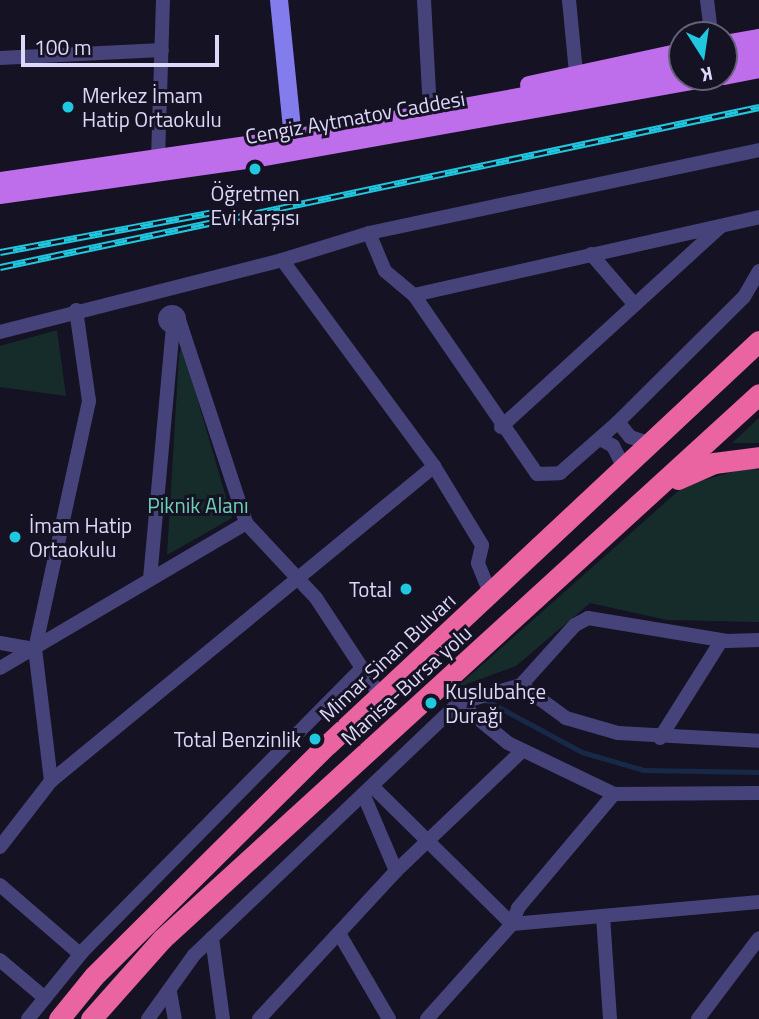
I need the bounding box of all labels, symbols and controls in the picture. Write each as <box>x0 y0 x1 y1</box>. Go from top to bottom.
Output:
scale bar <box>24 21 222 65</box>
north arrow <box>668 21 738 91</box>
text: 100 m <box>34 31 91 63</box>
text: K <box>699 60 716 90</box>
place label: Merkez İmam Hatip Ortaokulu <box>82 82 222 132</box>
street label: Cengiz Aytmatov Caddesi <box>243 85 467 149</box>
marker: Merkez İmam Hatip Ortaokulu <box>60 99 76 115</box>
marker: Öğretmen Evi Karşısı <box>247 161 263 177</box>
place label: Öğretmen Evi Karşısı <box>210 180 300 230</box>
park label: Piknik Alanı <box>147 492 249 518</box>
place label: İmam Hatip Ortaokulu <box>29 512 132 562</box>
marker: İmam Hatip Ortaokulu <box>7 529 23 545</box>
place label: Total <box>349 576 392 602</box>
marker: Total <box>398 581 414 597</box>
street label: Mimar Sinan Bulvarı <box>314 587 460 727</box>
street label: Manisa-Bursa yolu <box>336 620 476 750</box>
place label: Kuşlubahçe Durağı <box>445 678 546 728</box>
marker: Kuşlubahçe Durağı <box>423 695 439 711</box>
place label: Total Benzinlik <box>174 726 301 752</box>
marker: Total Benzinlik <box>307 731 323 747</box>

